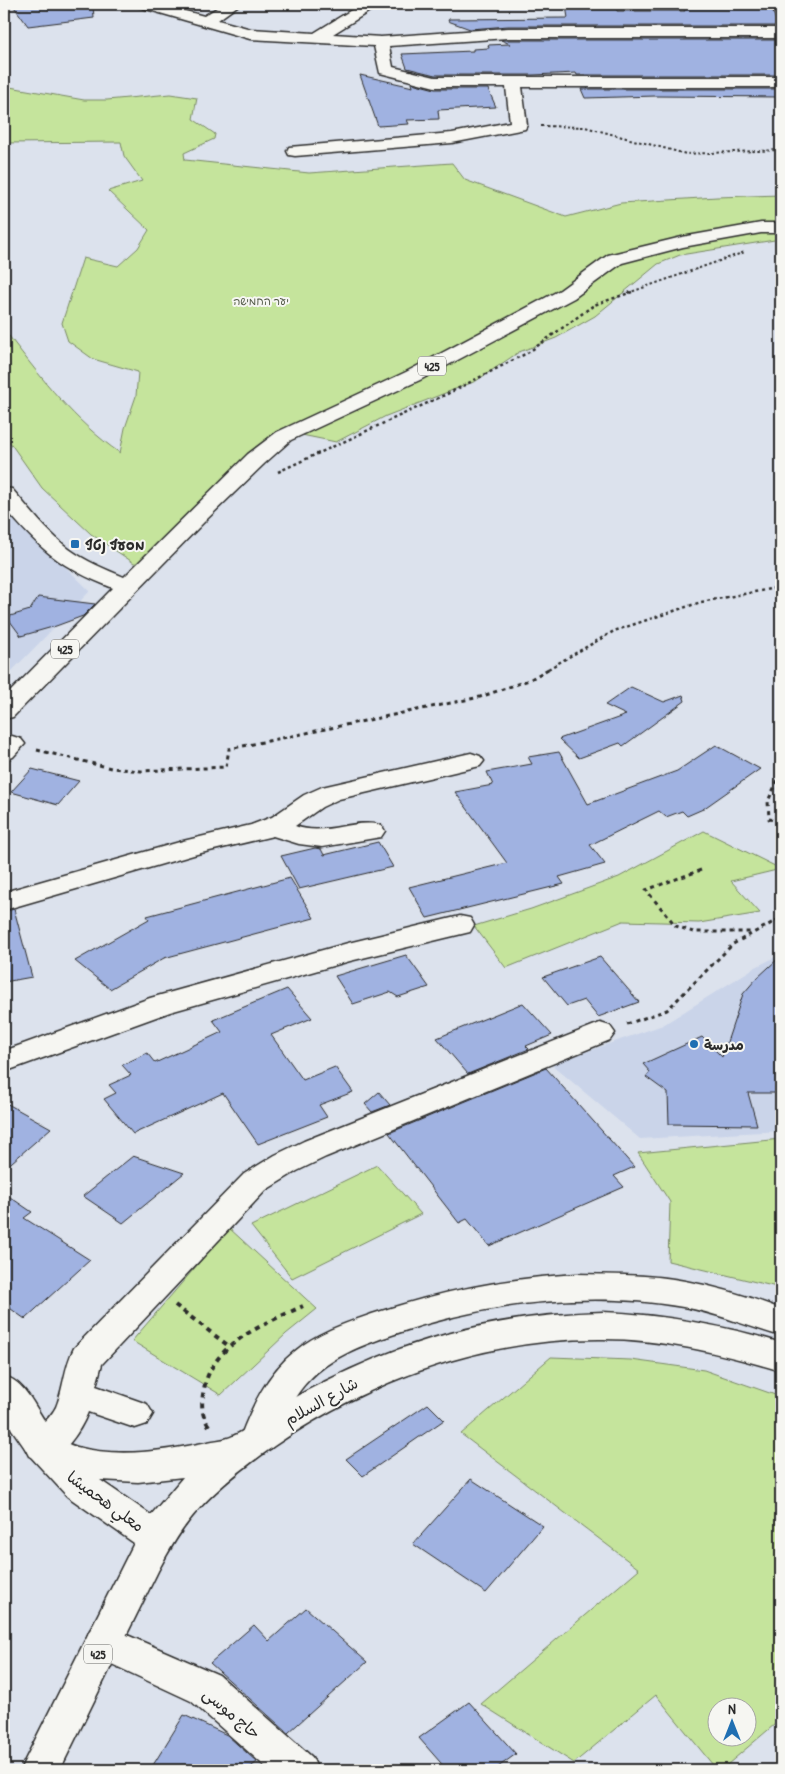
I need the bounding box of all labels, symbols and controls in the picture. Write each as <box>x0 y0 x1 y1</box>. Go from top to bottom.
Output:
park label: יער החמישה <box>233 294 289 308</box>
road number: 425 <box>418 356 446 376</box>
place label: מסעף נטף <box>85 535 145 554</box>
marker: מסעף נטף <box>69 538 81 550</box>
road number: 425 <box>51 640 79 659</box>
place label: مدرسة <box>704 1035 744 1054</box>
marker: مدرسة <box>688 1038 700 1050</box>
street label: شارع السلام <box>280 1372 363 1432</box>
street label: معلي هحميشا <box>60 1465 149 1540</box>
road number: 425 <box>84 1645 112 1664</box>
street label: حاج موسى <box>199 1682 265 1744</box>
north arrow <box>708 1696 758 1746</box>
text: N <box>728 1699 736 1718</box>

